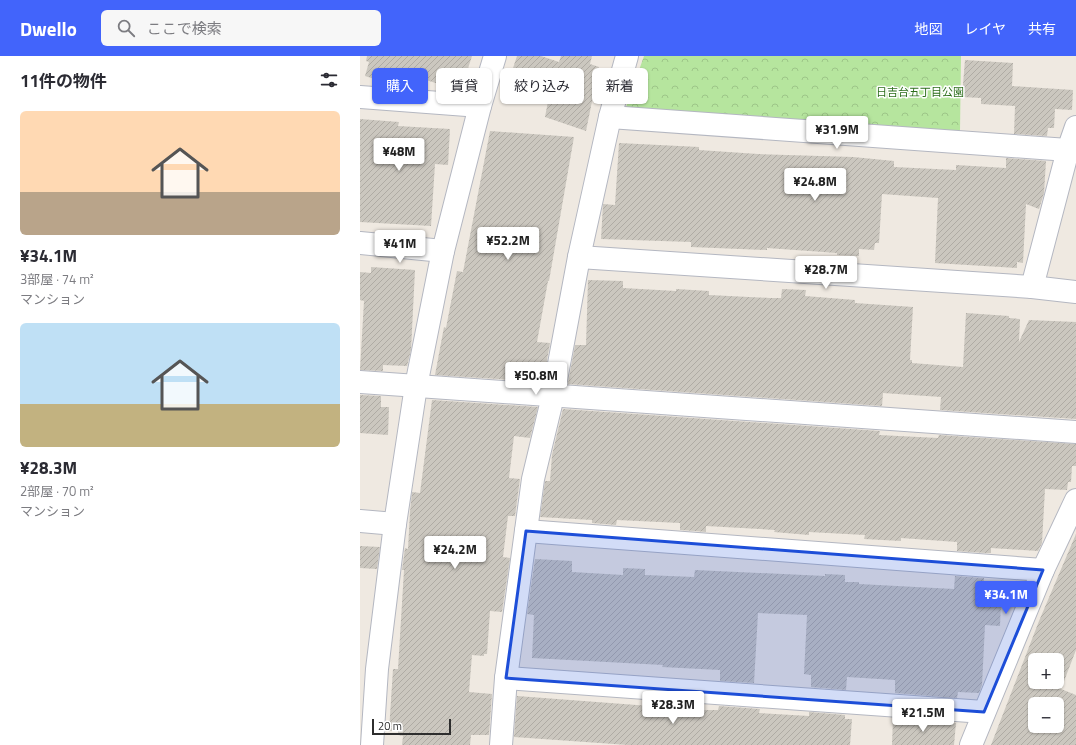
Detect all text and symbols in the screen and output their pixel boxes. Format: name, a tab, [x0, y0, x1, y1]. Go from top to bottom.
search box	[101, 10, 381, 46]
text: Dwello	[20, 14, 77, 43]
icon: search	[115, 17, 137, 39]
text: ここで検索	[147, 17, 222, 40]
text: 地図	[914, 18, 942, 39]
text: レイヤ	[964, 18, 1006, 39]
text: 共有	[1028, 18, 1056, 39]
text: 11件の物件	[20, 68, 107, 94]
chip: 購入	[372, 68, 428, 104]
chip: 賃貸	[436, 68, 492, 104]
chip: 絞り込み	[500, 68, 584, 104]
chip: 新着	[592, 68, 648, 104]
icon: filters	[318, 69, 340, 91]
park label: 日吉台五丁目公園	[876, 84, 964, 100]
pin: ¥31.9M	[804, 116, 870, 150]
text: ¥31.9M	[815, 119, 859, 139]
icon: home	[144, 137, 216, 209]
pin: ¥48M	[375, 138, 423, 172]
text: ¥48M	[383, 141, 416, 161]
pin: ¥24.8M	[782, 168, 848, 202]
text: ¥24.8M	[793, 171, 837, 191]
pin: ¥52.2M	[475, 227, 541, 261]
pin: ¥41M	[376, 230, 424, 264]
text: ¥52.2M	[486, 230, 530, 250]
text: ¥41M	[384, 233, 417, 253]
text: ¥34.1M	[20, 243, 77, 269]
pin: ¥28.7M	[793, 256, 859, 290]
text: ¥28.7M	[804, 259, 848, 279]
text: 3部屋 · 74 m²	[20, 269, 94, 289]
text: マンション	[20, 289, 85, 309]
icon: home	[144, 349, 216, 421]
pin: ¥50.8M	[503, 362, 569, 396]
text: ¥50.8M	[514, 365, 558, 385]
text: ¥28.3M	[20, 455, 77, 481]
text: 2部屋 · 70 m²	[20, 481, 94, 501]
text: マンション	[20, 501, 85, 521]
pin: ¥24.2M	[422, 536, 488, 570]
text: ¥24.2M	[433, 539, 477, 559]
pin: ¥34.1M	[973, 581, 1039, 615]
text: ¥34.1M	[984, 584, 1028, 604]
map controls	[1028, 653, 1064, 733]
button: +	[1028, 653, 1064, 689]
pin: ¥28.3M	[640, 691, 706, 725]
text: ¥28.3M	[651, 694, 695, 714]
button: −	[1028, 697, 1064, 733]
pin: ¥21.5M	[890, 699, 956, 733]
text: ¥21.5M	[901, 702, 945, 722]
scale bar	[372, 717, 451, 736]
text: 20 m	[378, 718, 402, 734]

